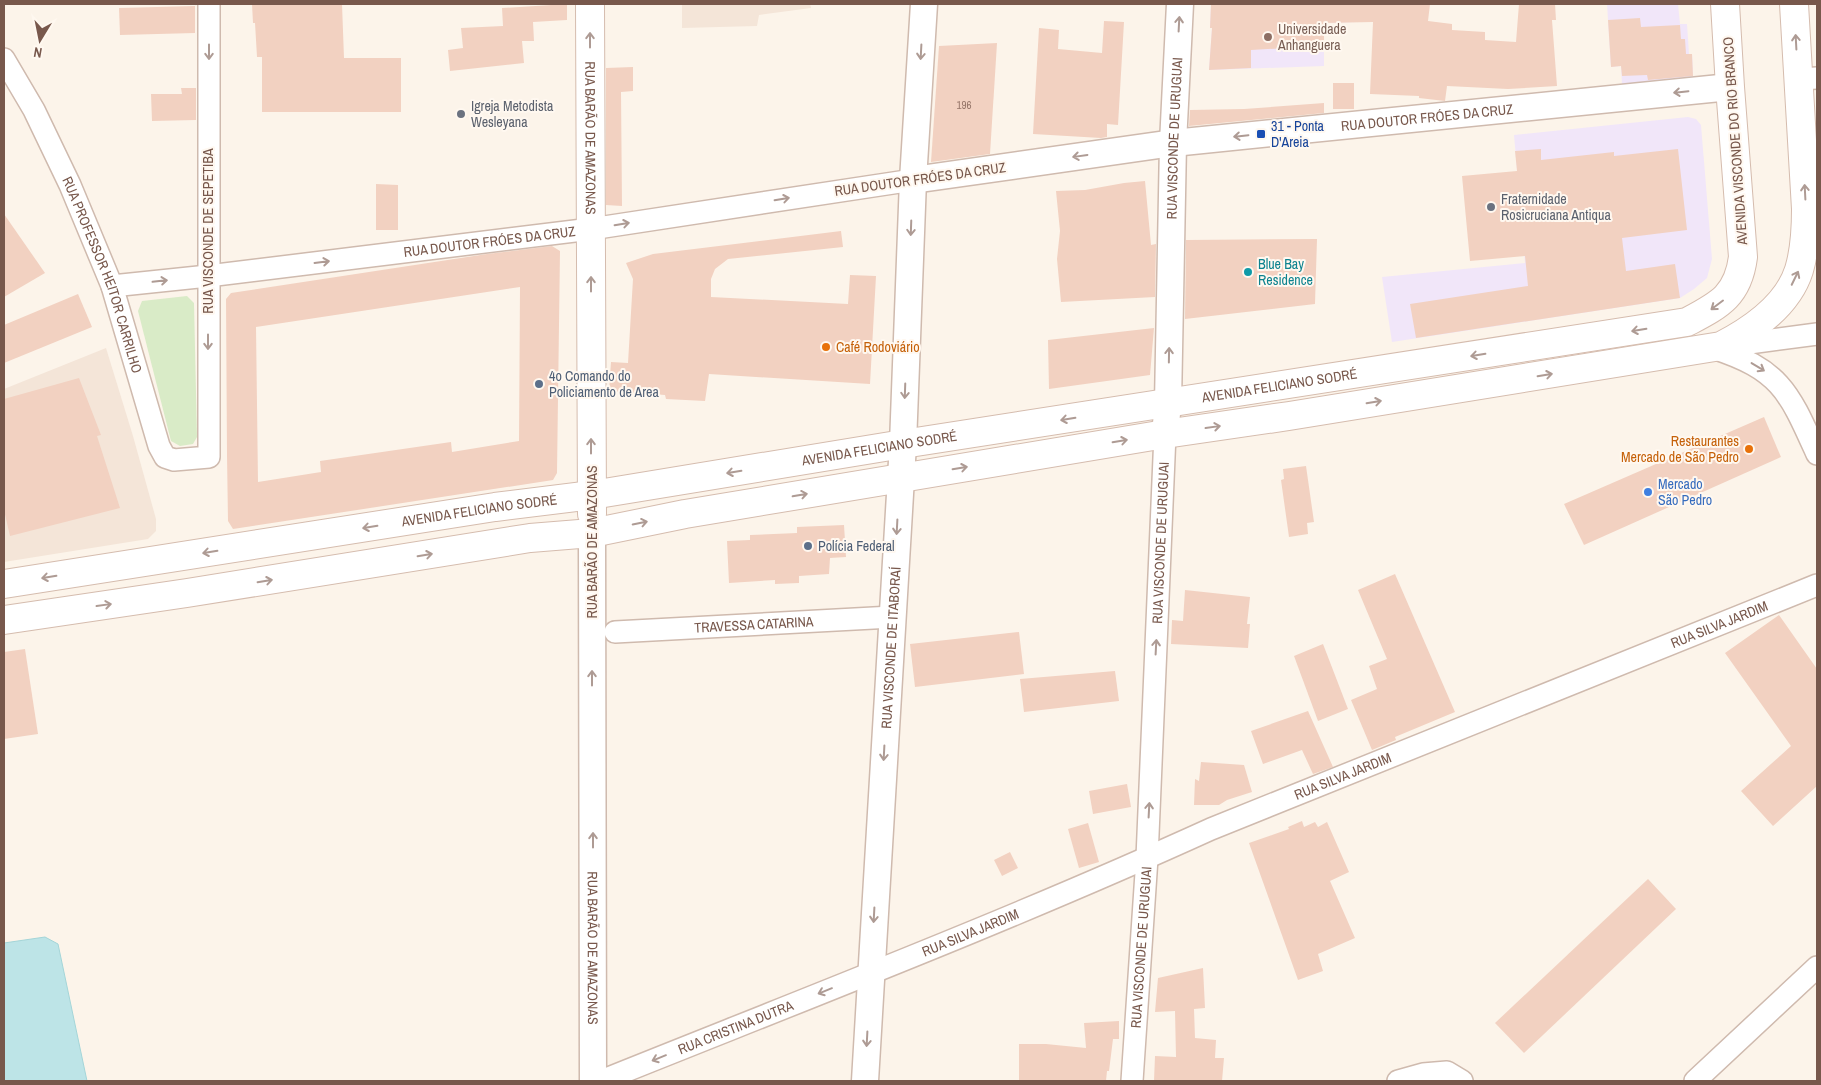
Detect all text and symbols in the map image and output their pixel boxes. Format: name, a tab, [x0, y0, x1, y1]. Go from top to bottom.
north arrow	[15, 15, 65, 65]
one-way arrow	[1174, 17, 1183, 33]
place label: Universidade Anhanguera	[1277, 20, 1346, 54]
marker: Universidade Anhanguera	[1262, 31, 1274, 43]
one-way arrow	[585, 32, 595, 48]
one-way arrow	[1791, 34, 1800, 50]
street label: AVENIDA VISCONDE DO RIO BRANCO	[1719, 36, 1751, 247]
text: N	[32, 43, 43, 62]
one-way arrow	[204, 44, 214, 60]
one-way arrow	[916, 44, 925, 60]
street label: RUA VISCONDE DE URUGUAI	[1163, 57, 1186, 219]
street label: RUA BARÃO DE AMAZONAS	[581, 61, 600, 215]
one-way arrow	[1673, 87, 1689, 96]
place label: Igreja Metodista Wesleyana	[471, 97, 554, 131]
house number: 196	[956, 98, 972, 112]
street label: RUA DOUTOR FRÓES DA CRUZ	[1340, 100, 1514, 135]
marker: Igreja Metodista Wesleyana	[455, 108, 467, 120]
place label: 31 - Ponta D'Areia	[1271, 117, 1325, 151]
marker: 31 - Ponta D'Areia	[1255, 128, 1267, 140]
one-way arrow	[1233, 131, 1249, 141]
street label: RUA VISCONDE DE SEPETIBA	[199, 148, 217, 314]
one-way arrow	[1072, 151, 1088, 161]
street label: RUA DOUTOR FRÓES DA CRUZ	[833, 158, 1007, 200]
street label: RUA PROFESSOR HEITOR CARRILHO	[58, 174, 146, 375]
one-way arrow	[1801, 184, 1810, 200]
place label: Fraternidade Rosicruciana Antiqua	[1501, 190, 1611, 224]
one-way arrow	[774, 194, 790, 204]
marker: Fraternidade Rosicruciana Antiqua	[1485, 201, 1497, 213]
one-way arrow	[613, 219, 629, 229]
one-way arrow	[907, 220, 916, 236]
street label: RUA DOUTOR FRÓES DA CRUZ	[402, 222, 576, 261]
place label: Blue Bay Residence	[1258, 255, 1313, 289]
one-way arrow	[313, 257, 329, 267]
marker: Blue Bay Residence	[1242, 266, 1254, 278]
one-way arrow	[1791, 271, 1800, 286]
one-way arrow	[152, 276, 168, 286]
one-way arrow	[586, 276, 596, 292]
one-way arrow	[1710, 300, 1724, 310]
one-way arrow	[1631, 325, 1647, 335]
one-way arrow	[203, 334, 213, 350]
place label: Café Rodoviário	[836, 338, 920, 356]
marker: Café Rodoviário	[820, 341, 832, 353]
one-way arrow	[1164, 347, 1174, 363]
one-way arrow	[1471, 350, 1487, 360]
one-way arrow	[1750, 363, 1764, 373]
street label: AVENIDA FELICIANO SODRÉ	[1200, 364, 1359, 407]
place label: 4o Comando do Policiamento de Area	[549, 367, 659, 401]
one-way arrow	[1537, 370, 1553, 380]
marker: 4o Comando do Policiamento de Area	[533, 378, 545, 390]
one-way arrow	[900, 382, 909, 398]
one-way arrow	[1366, 397, 1382, 407]
one-way arrow	[1060, 414, 1076, 424]
one-way arrow	[1205, 422, 1221, 432]
street label: AVENIDA FELICIANO SODRÉ	[800, 427, 958, 470]
place label: Restaurantes Mercado de São Pedro	[1621, 432, 1739, 466]
one-way arrow	[1112, 436, 1128, 446]
one-way arrow	[586, 439, 596, 455]
marker: Restaurantes Mercado de São Pedro	[1743, 443, 1755, 455]
street label: RUA VISCONDE DE URUGUAI	[1148, 461, 1173, 624]
one-way arrow	[951, 462, 967, 472]
street label: RUA BARÃO DE AMAZONAS	[583, 465, 601, 619]
one-way arrow	[726, 467, 742, 477]
place label: Mercado São Pedro	[1658, 475, 1712, 509]
marker: Mercado São Pedro	[1642, 486, 1654, 498]
one-way arrow	[791, 489, 807, 499]
street label: AVENIDA FELICIANO SODRÉ	[399, 490, 558, 531]
one-way arrow	[631, 518, 647, 528]
one-way arrow	[892, 518, 902, 534]
one-way arrow	[363, 522, 379, 532]
place label: Polícia Federal	[818, 537, 895, 555]
marker: Polícia Federal	[802, 540, 814, 552]
one-way arrow	[202, 547, 218, 557]
one-way arrow	[417, 549, 433, 559]
street label: RUA VISCONDE DE ITABORAÍ	[877, 566, 905, 729]
one-way arrow	[41, 572, 57, 582]
one-way arrow	[256, 575, 272, 585]
street label: RUA SILVA JARDIM	[1668, 597, 1770, 652]
one-way arrow	[96, 600, 112, 610]
street label: TRAVESSA CATARINA	[694, 612, 814, 637]
one-way arrow	[1152, 640, 1161, 656]
one-way arrow	[587, 670, 597, 686]
one-way arrow	[880, 745, 889, 761]
street label: RUA SILVA JARDIM	[1291, 748, 1394, 804]
one-way arrow	[1144, 802, 1153, 818]
one-way arrow	[588, 832, 598, 848]
street label: RUA VISCONDE DE URUGUAI	[1127, 866, 1155, 1029]
street label: RUA BARÃO DE AMAZONAS	[584, 871, 602, 1025]
street label: RUA SILVA JARDIM	[919, 905, 1021, 961]
one-way arrow	[870, 907, 879, 923]
one-way arrow	[818, 987, 834, 996]
street label: RUA CRISTINA DUTRA	[675, 996, 796, 1058]
one-way arrow	[863, 1031, 872, 1047]
one-way arrow	[651, 1055, 666, 1064]

